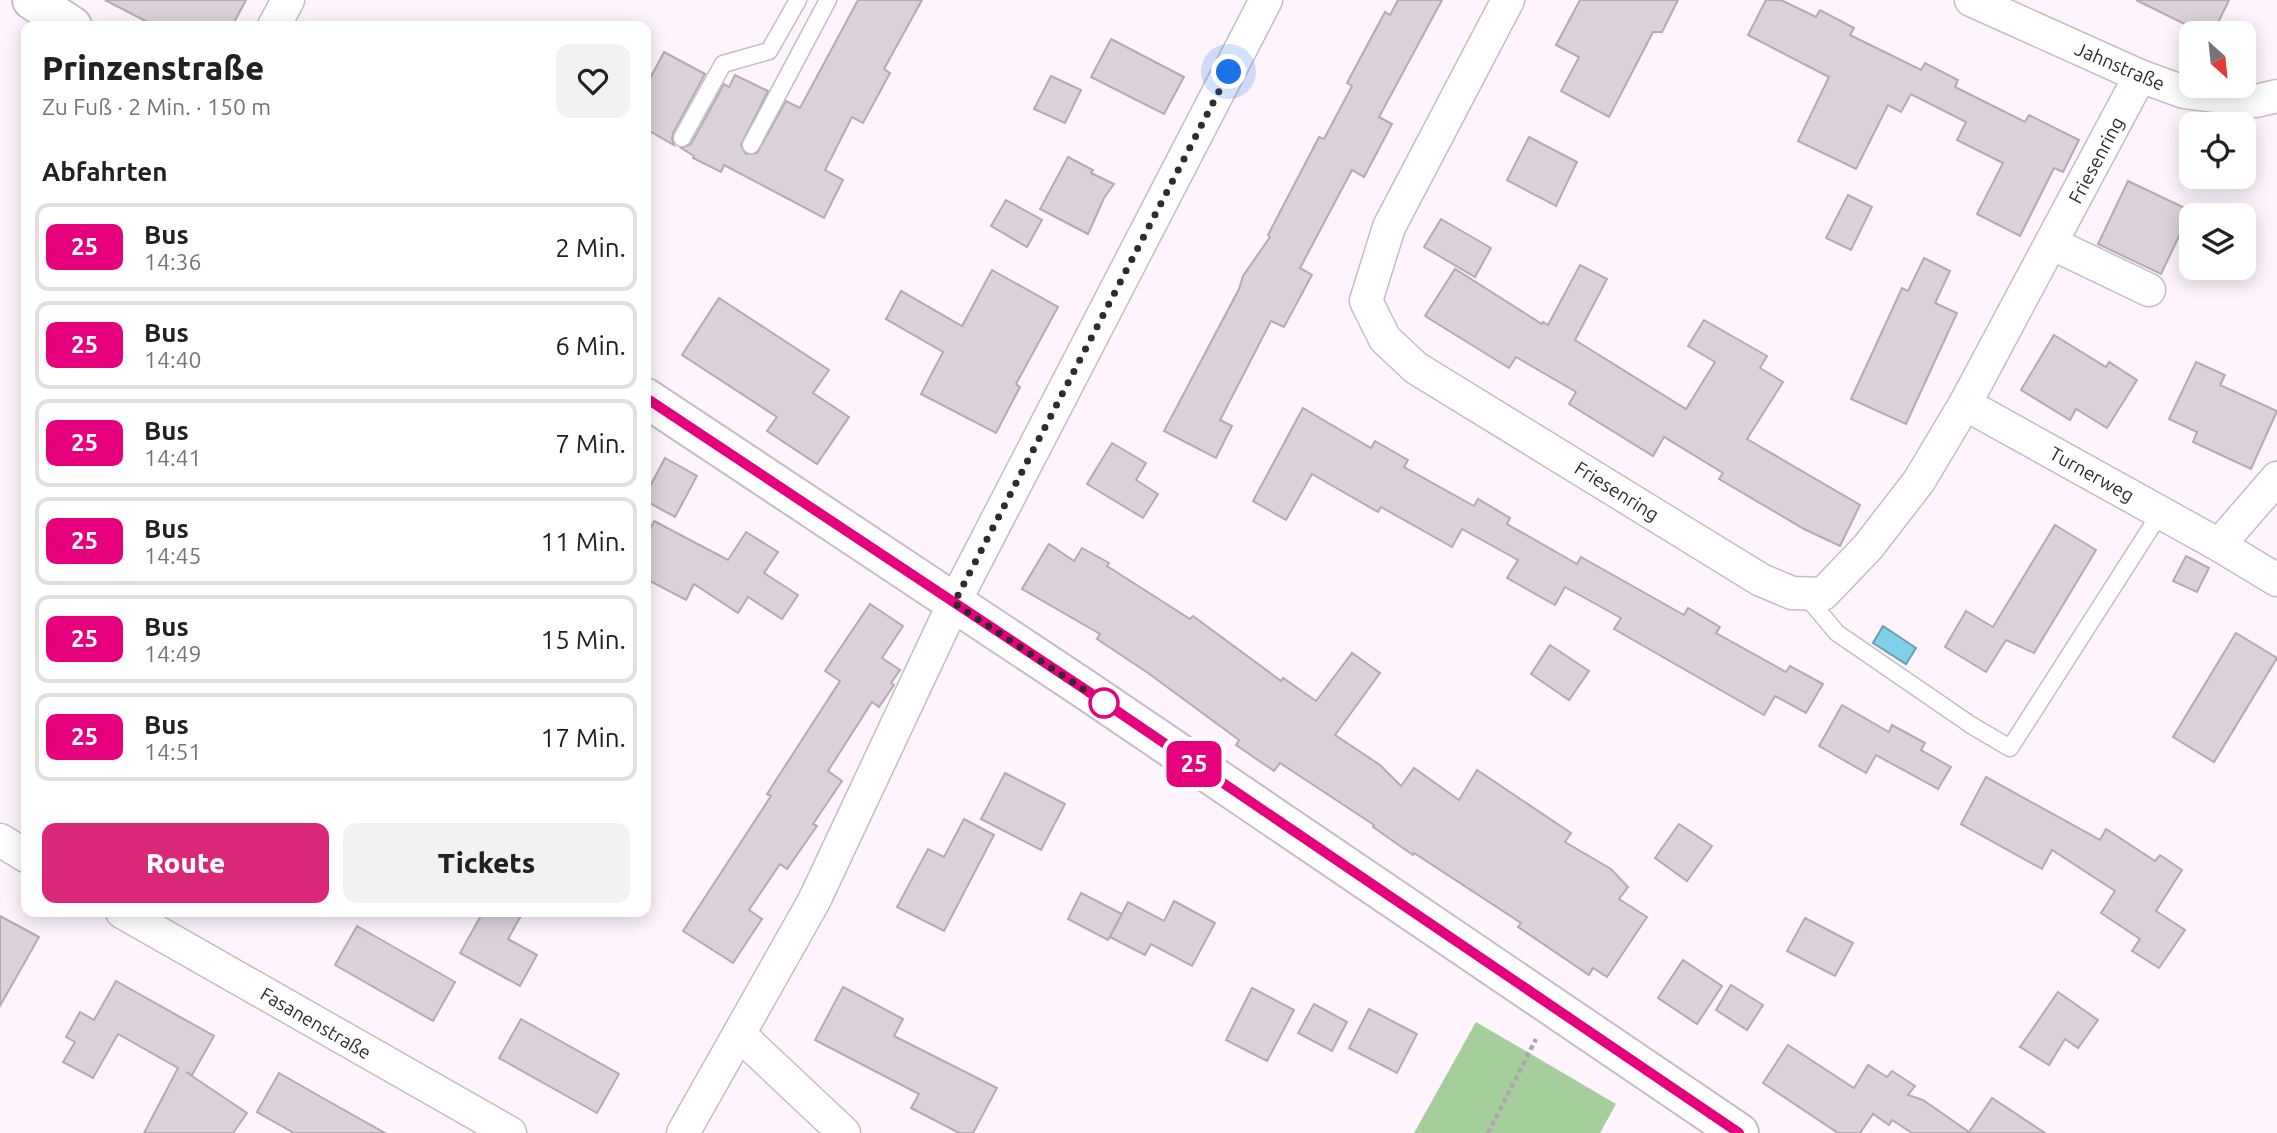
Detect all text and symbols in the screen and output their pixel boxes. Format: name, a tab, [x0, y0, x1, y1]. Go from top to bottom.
north arrow	[2179, 21, 2256, 98]
map controls	[2179, 21, 2256, 280]
street label: Jahnstraße	[2072, 37, 2168, 95]
button: heart	[556, 44, 630, 118]
text: Prinzenstraße	[42, 49, 264, 86]
your location	[1211, 54, 1246, 89]
text: Zu Fuß · 2 Min. · 150 m	[42, 94, 271, 119]
button: locate	[2179, 112, 2256, 189]
street label: Friesenring	[2064, 113, 2128, 207]
text: Abfahrten	[42, 157, 167, 186]
button: layers	[2179, 203, 2256, 280]
text: Bus	[144, 220, 189, 249]
text: 25	[71, 233, 98, 260]
text: 2 Min.	[555, 233, 626, 262]
text: 14:36	[144, 249, 202, 274]
text: Bus	[144, 318, 189, 347]
text: 25	[71, 331, 98, 358]
text: 6 Min.	[555, 331, 626, 360]
text: 14:40	[144, 347, 202, 372]
text: Bus	[144, 416, 189, 445]
text: 25	[71, 429, 98, 456]
text: 7 Min.	[555, 429, 626, 458]
street label: Turnerweg	[2046, 442, 2138, 506]
text: 14:41	[144, 445, 202, 470]
street label: Friesenring	[1571, 456, 1663, 526]
text: Bus	[144, 514, 189, 543]
text: 25	[71, 527, 98, 554]
text: 11 Min.	[541, 527, 626, 556]
text: 14:45	[144, 543, 202, 568]
text: Bus	[144, 612, 189, 641]
text: 25	[71, 625, 98, 652]
text: 15 Min.	[541, 625, 626, 654]
text: 14:49	[144, 641, 202, 666]
unlabelled marker	[1089, 688, 1119, 718]
text: Bus	[144, 710, 189, 739]
text: 25	[71, 723, 98, 750]
text: 17 Min.	[541, 723, 626, 752]
text: 14:51	[144, 739, 202, 764]
line badge: 25	[1162, 741, 1226, 787]
text: 25	[1180, 750, 1208, 777]
button: Route	[42, 823, 329, 903]
button: Tickets	[343, 823, 630, 903]
street label: Fasanenstraße	[257, 983, 375, 1063]

